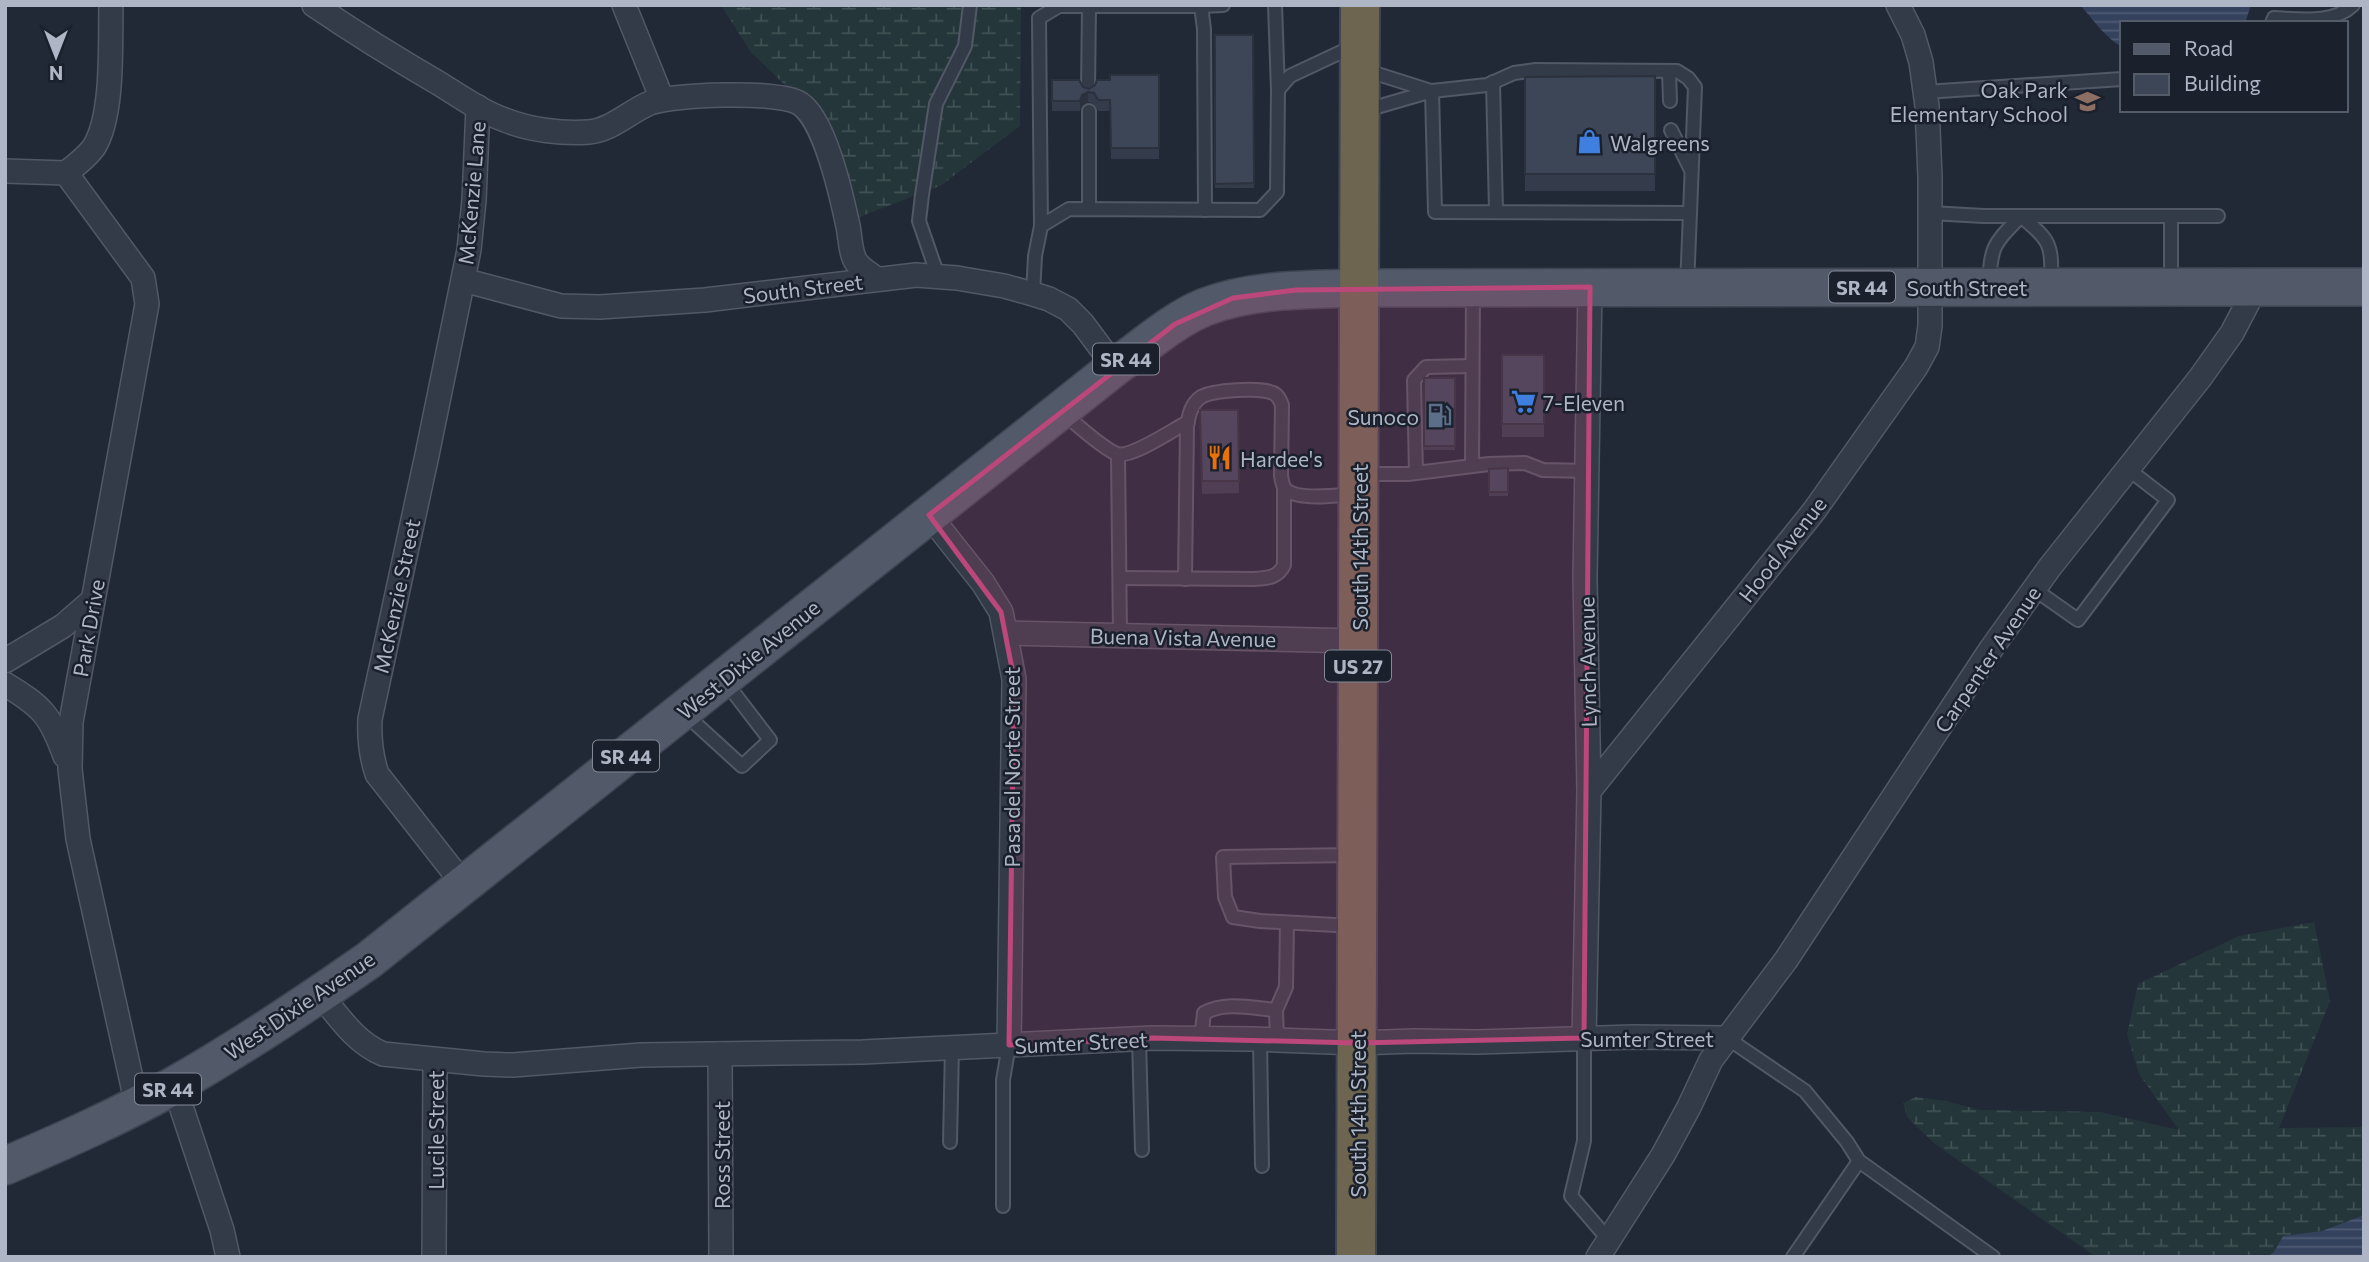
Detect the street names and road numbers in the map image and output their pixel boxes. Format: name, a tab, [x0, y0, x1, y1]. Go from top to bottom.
street label: McKenzie Lane	[452, 120, 490, 266]
street label: South Street	[742, 268, 864, 308]
road number: SR 44	[1829, 272, 1895, 302]
street label: South Street	[1907, 275, 2027, 300]
road number: SR 44	[1093, 344, 1159, 374]
street label: South 14th Street	[1347, 464, 1372, 630]
street label: Hood Avenue	[1733, 491, 1831, 607]
street label: McKenzie Street	[367, 517, 425, 675]
street label: Park Drive	[67, 577, 109, 679]
street label: Carpenter Avenue	[1929, 581, 2045, 737]
street label: West Dixie Avenue	[672, 594, 824, 724]
street label: Lynch Avenue	[1573, 596, 1601, 728]
street label: Buena Vista Avenue	[1090, 623, 1276, 651]
road number: US 27	[1325, 650, 1391, 681]
street label: Pasa del Norte Street	[999, 667, 1024, 867]
road number: SR 44	[593, 740, 659, 772]
street label: West Dixie Avenue	[219, 946, 379, 1064]
street label: Sumter Street	[1014, 1026, 1148, 1058]
street label: Sumter Street	[1580, 1026, 1714, 1051]
street label: South 14th Street	[1345, 1031, 1370, 1197]
street label: Lucile Street	[423, 1070, 448, 1190]
road number: SR 44	[135, 1074, 201, 1105]
street label: Ross Street	[709, 1101, 734, 1209]

